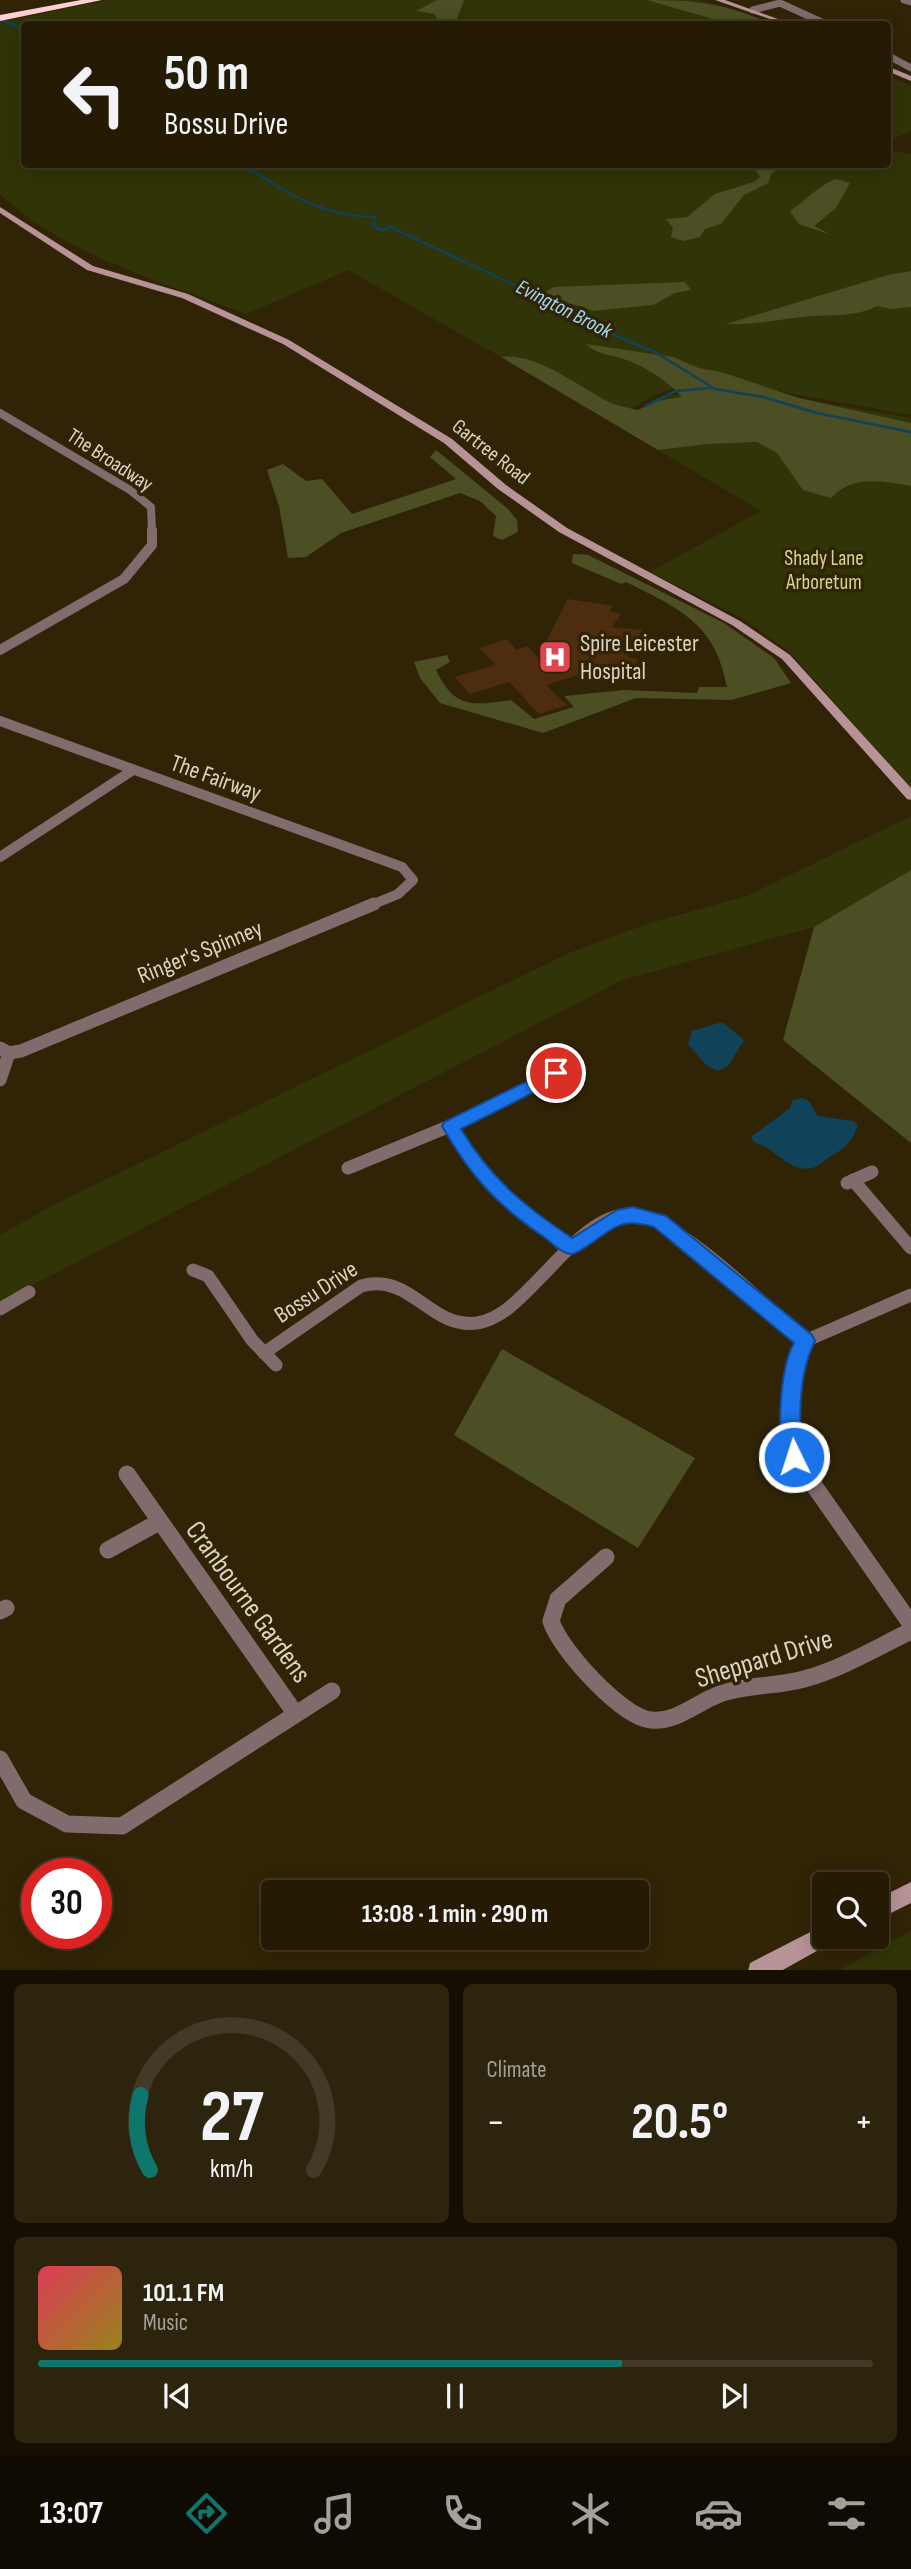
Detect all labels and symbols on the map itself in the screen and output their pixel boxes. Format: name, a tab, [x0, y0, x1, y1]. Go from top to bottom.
water label: Evington Brook	[512, 274, 617, 344]
street label: Gartree Road	[447, 414, 535, 490]
street label: The Broadway	[62, 423, 158, 497]
park label: Shady Lane Arboretum	[784, 546, 864, 595]
place label: Spire Leicester Hospital	[580, 629, 699, 686]
hospital icon: Spire Leicester Hospital	[536, 638, 574, 676]
street label: The Fairway	[167, 748, 265, 808]
street label: Ringer's Spinney	[133, 914, 267, 990]
pin	[526, 1043, 586, 1103]
street label: Bossu Drive	[269, 1254, 363, 1330]
position arrow	[757, 1420, 831, 1494]
street label: Cranbourne Gardens	[178, 1515, 318, 1689]
street label: Sheppard Drive	[691, 1622, 837, 1696]
speed limit sign: 30	[21, 1858, 112, 1949]

